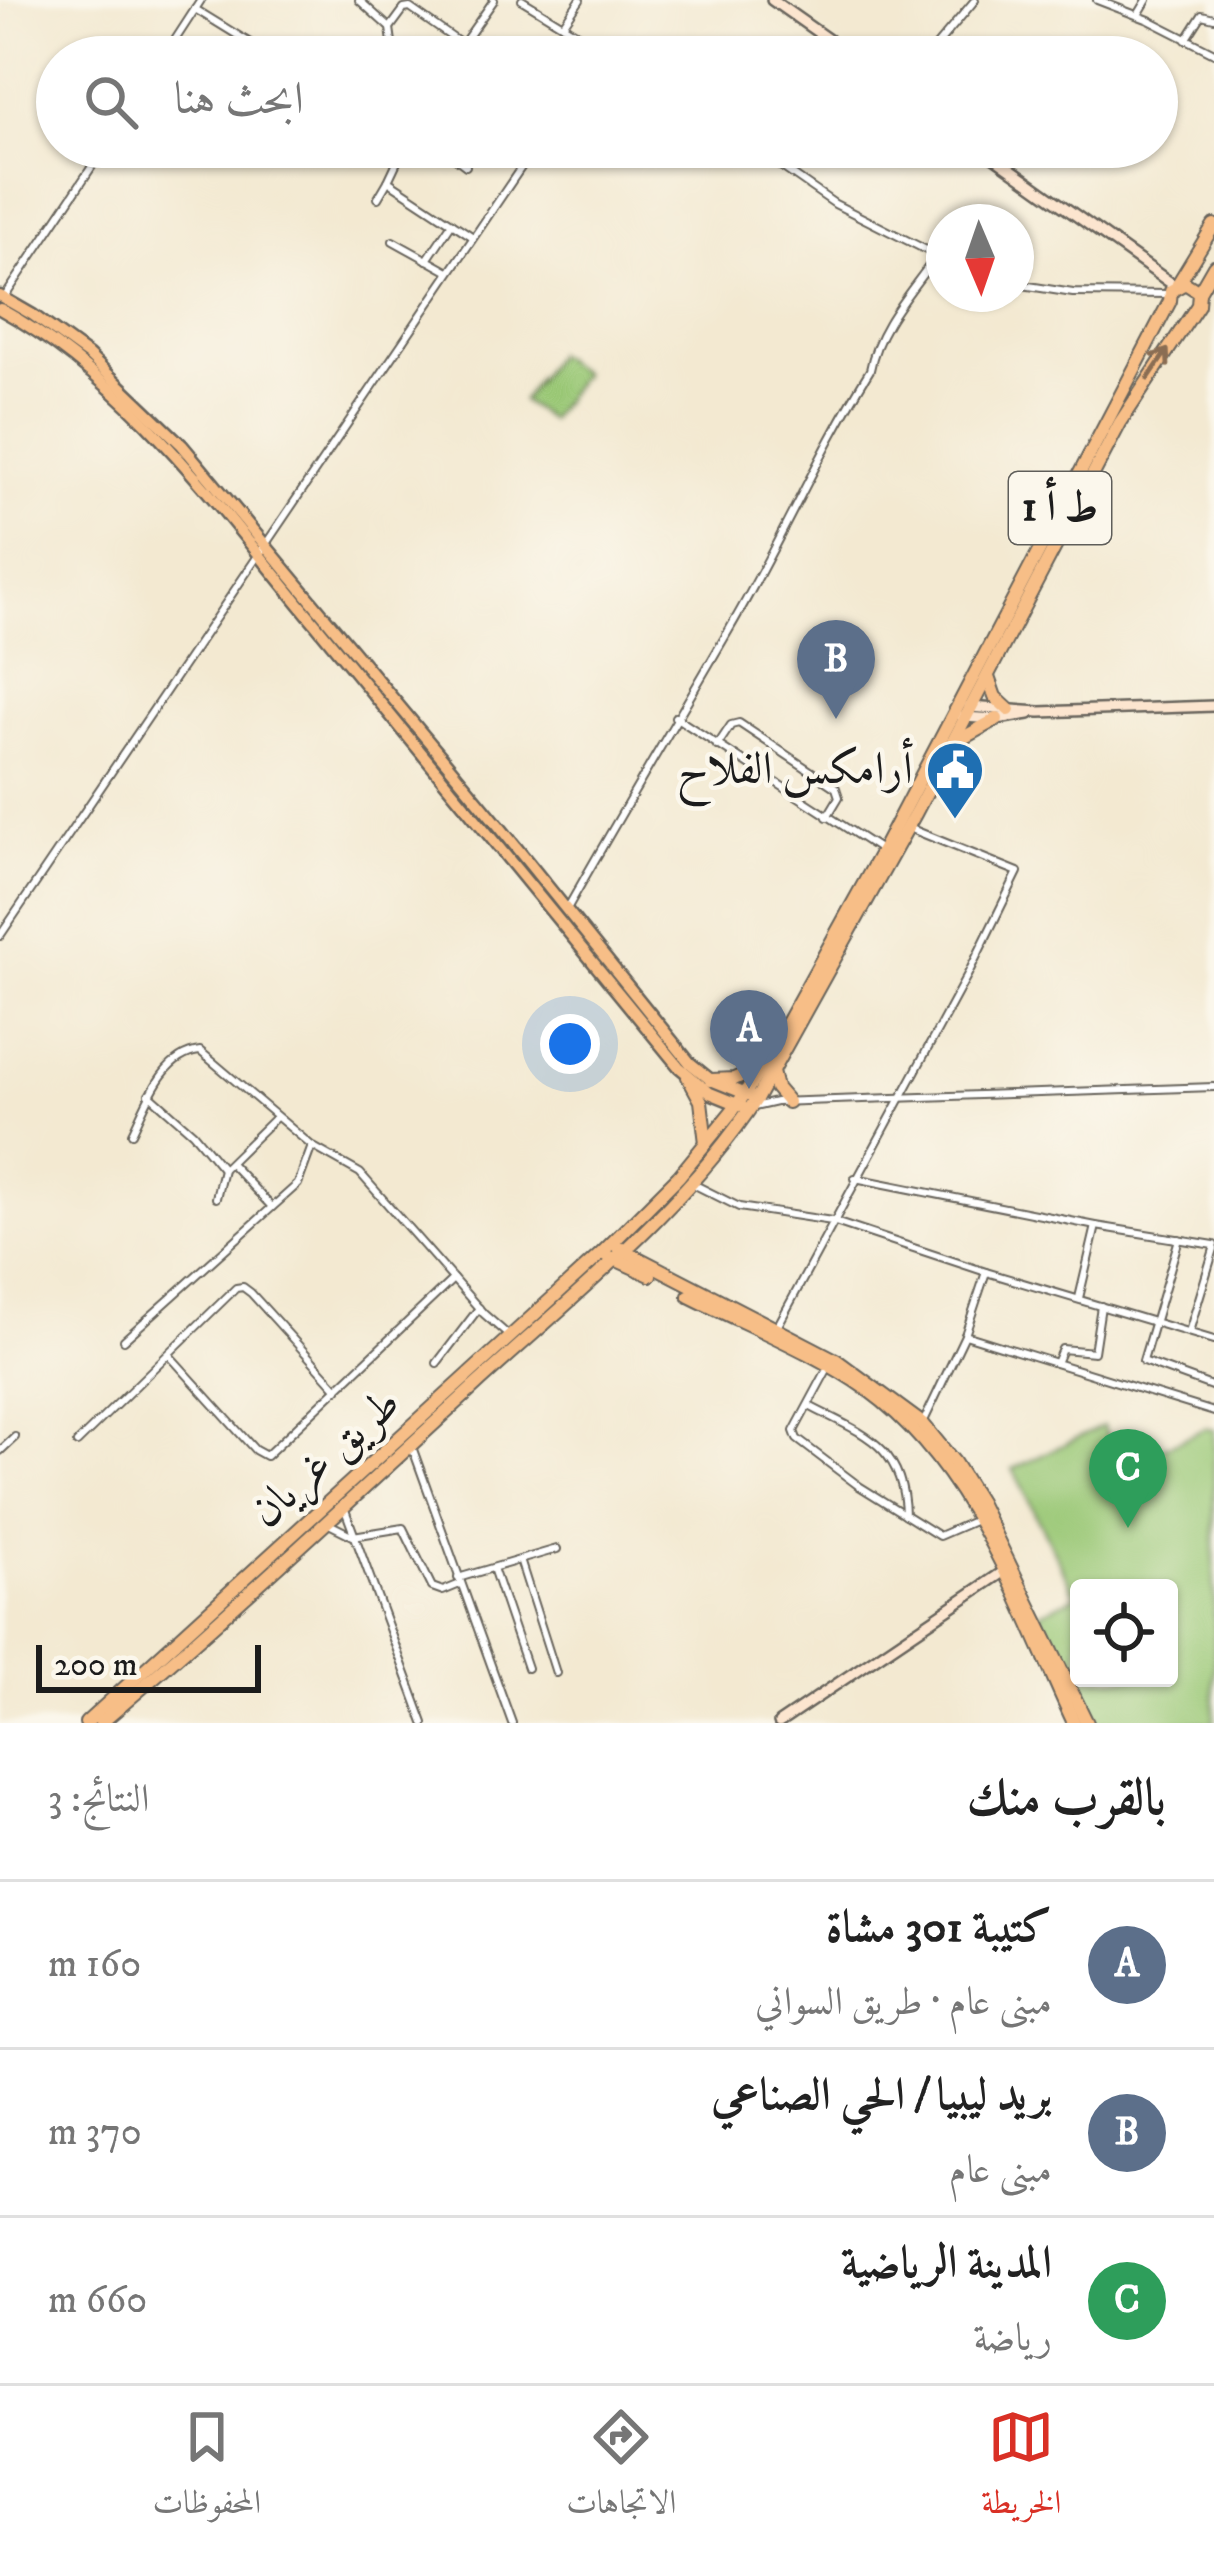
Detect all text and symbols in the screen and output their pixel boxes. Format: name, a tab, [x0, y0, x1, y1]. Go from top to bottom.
search box	[36, 36, 1178, 168]
icon: search	[78, 69, 144, 135]
text: ابحث هنا	[174, 72, 304, 128]
north arrow	[926, 204, 1034, 312]
one-way arrow	[1145, 348, 1170, 382]
road number: ط أ 1	[1009, 472, 1111, 544]
pin: B	[797, 620, 875, 719]
place label: أرامكس الفلاح	[677, 737, 913, 808]
public building icon: أرامكس الفلاح	[924, 739, 986, 821]
pin: A	[710, 990, 788, 1089]
your location	[540, 1014, 600, 1074]
street label: طريق غريان	[239, 1376, 414, 1541]
pin: C	[1089, 1429, 1167, 1528]
map controls	[1070, 1579, 1178, 1687]
button: locate	[1070, 1579, 1178, 1687]
scale bar	[36, 1639, 261, 1692]
text: 200 m	[54, 1645, 138, 1686]
text: بالقرب منك	[967, 1767, 1166, 1831]
text: النتائج: 3	[48, 1775, 150, 1824]
text: كتيبة 301 مشاة	[826, 1900, 1052, 1956]
text: 160 m	[48, 1940, 141, 1989]
text: A	[1115, 1940, 1139, 1989]
text: مبنى عام · طريق السواني	[755, 1978, 1052, 2027]
text: بريد ليبيا / الحي الصناعي	[711, 2068, 1052, 2124]
text: 370 m	[48, 2108, 142, 2157]
text: B	[1115, 2108, 1139, 2157]
text: مبنى عام	[949, 2146, 1052, 2195]
text: المدينة الرياضية	[841, 2236, 1052, 2292]
text: 660 m	[48, 2276, 147, 2325]
text: C	[1114, 2276, 1140, 2325]
text: رياضة	[973, 2314, 1052, 2363]
tab: المحفوظات	[152, 2404, 261, 2534]
tab: الاتجاهات	[566, 2404, 676, 2534]
tab: الخريطة	[981, 2404, 1062, 2534]

